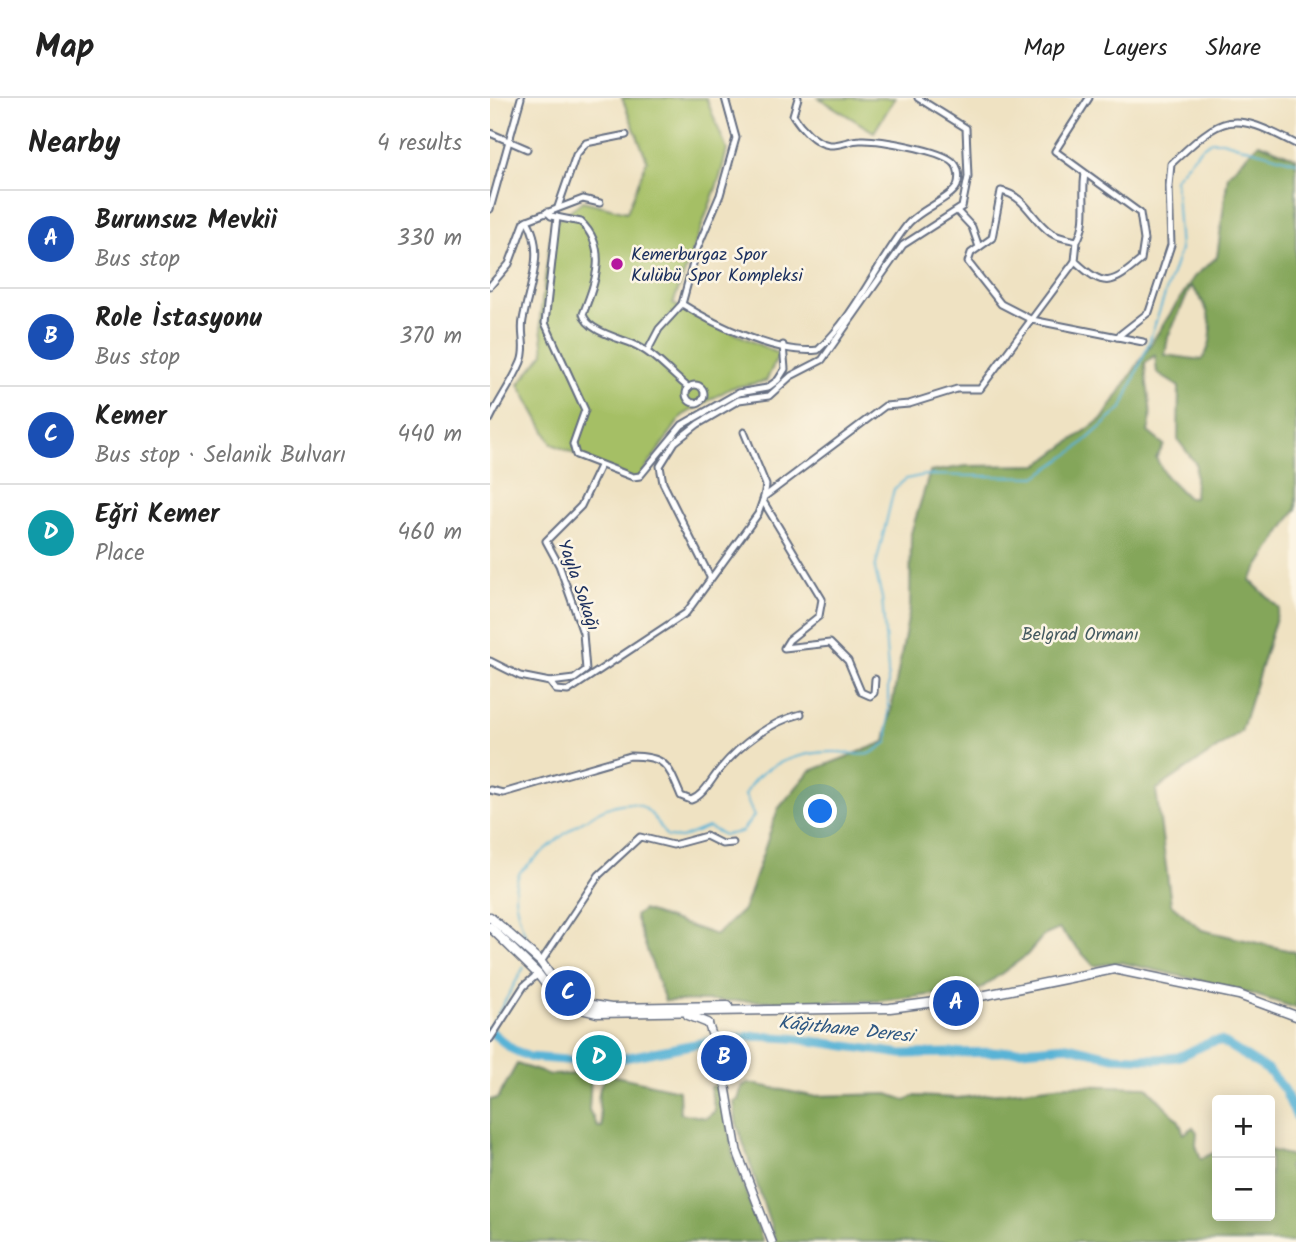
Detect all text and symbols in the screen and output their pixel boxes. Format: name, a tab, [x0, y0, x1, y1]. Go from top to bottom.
text: Map	[35, 22, 95, 75]
text: Map	[1023, 29, 1065, 68]
text: Layers	[1103, 29, 1167, 68]
text: Share	[1205, 29, 1261, 68]
text: Nearby	[28, 120, 120, 168]
text: 4 results	[377, 126, 462, 162]
text: Burunsuz Mevkii	[95, 200, 277, 242]
text: A	[44, 221, 58, 257]
text: 330 m	[397, 221, 462, 257]
place label: Kemerburgaz Spor Kulübü Spor Kompleksi	[631, 241, 803, 291]
text: Bus stop	[95, 242, 180, 278]
marker: Kemerburgaz Spor Kulübü Spor Kompleksi	[609, 256, 625, 272]
text: Role İstasyonu	[95, 298, 262, 340]
text: B	[44, 319, 58, 355]
text: 370 m	[399, 319, 462, 355]
text: Bus stop	[95, 340, 180, 376]
text: Kemer	[95, 396, 167, 438]
text: C	[44, 417, 58, 453]
text: 440 m	[398, 417, 462, 453]
text: Bus stop · Selanik Bulvarı	[95, 438, 346, 474]
text: Eğri Kemer	[95, 494, 220, 536]
text: D	[43, 515, 59, 551]
text: 460 m	[398, 515, 462, 551]
text: Place	[95, 536, 145, 572]
street label: Yayla Sokağı	[548, 536, 607, 635]
park label: Belgrad Ormanı	[1021, 621, 1139, 650]
your location	[803, 794, 837, 828]
pin: C	[545, 967, 591, 1019]
pin: A	[933, 977, 979, 1029]
water label: Kâğıthane Deresi	[777, 1008, 919, 1052]
pin: D	[576, 1032, 622, 1084]
pin: B	[701, 1032, 747, 1084]
map controls	[1212, 1095, 1275, 1221]
button: +	[1212, 1095, 1275, 1158]
button: −	[1212, 1158, 1275, 1221]

